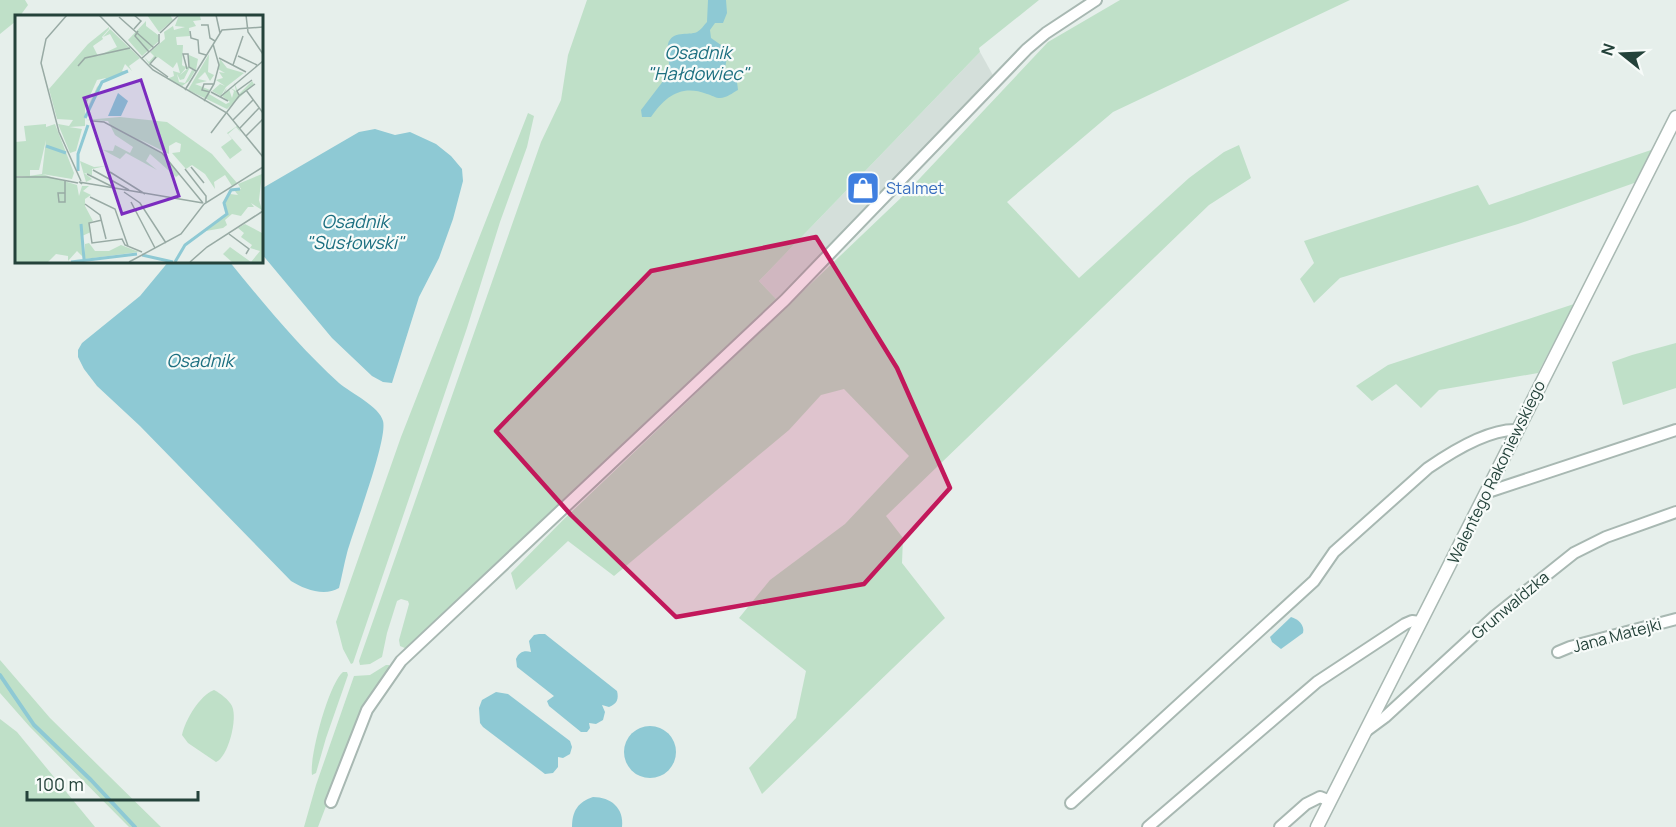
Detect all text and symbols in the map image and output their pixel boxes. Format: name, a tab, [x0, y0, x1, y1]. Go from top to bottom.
inset map	[15, 15, 262, 262]
north arrow	[1592, 24, 1652, 84]
water label: Osadnik "Hałdowiec"	[647, 40, 751, 85]
text: N	[1595, 40, 1620, 58]
shop icon: Stalmet	[845, 170, 881, 206]
place label: Stalmet	[886, 177, 944, 199]
water label: Osadnik "Susłowski"	[306, 209, 406, 254]
water label: Osadnik	[167, 348, 237, 372]
street label: Walentego Rakoniewskiego	[1442, 376, 1550, 568]
street label: Grunwaldzka	[1466, 566, 1554, 644]
street label: Jana Matejki	[1570, 613, 1664, 657]
scale bar	[27, 764, 198, 802]
text: 100 m	[36, 772, 84, 796]

